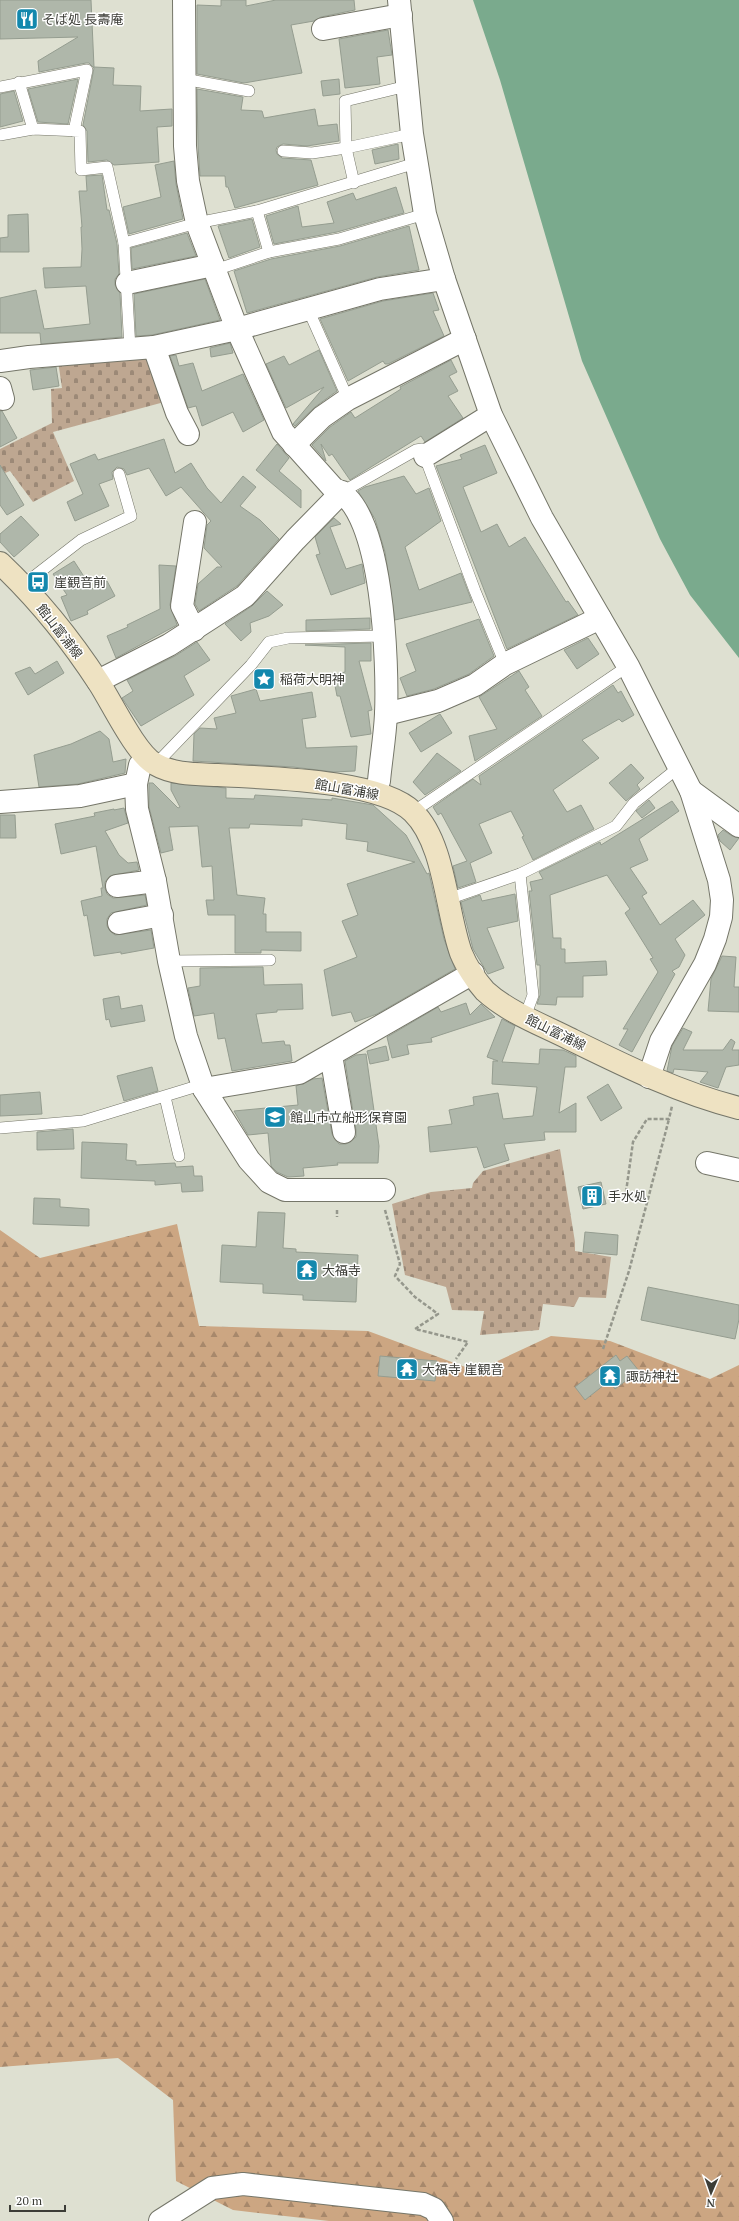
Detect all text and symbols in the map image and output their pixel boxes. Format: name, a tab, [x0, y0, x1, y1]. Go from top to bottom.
restaurant icon: そば処 長壽庵	[14, 6, 40, 32]
place label: そば処 長壽庵	[42, 10, 123, 28]
bus stop icon: 崖観音前	[25, 569, 51, 595]
place label: 崖観音前	[54, 573, 106, 591]
street label: 館山富浦線	[33, 600, 87, 662]
place icon: 稲荷大明神	[251, 666, 277, 692]
place label: 稲荷大明神	[280, 670, 345, 688]
street label: 館山富浦線	[313, 774, 381, 804]
street label: 館山富浦線	[523, 1010, 589, 1054]
school or university icon: 館山市立船形保育園	[262, 1104, 288, 1130]
place label: 館山市立船形保育園	[290, 1108, 407, 1126]
building icon: 手水処	[579, 1183, 605, 1209]
place label: 手水処	[608, 1187, 647, 1205]
temple icon: 大福寺	[294, 1257, 320, 1283]
place label: 大福寺	[322, 1261, 361, 1279]
temple icon: 大福寺 崖観音	[394, 1356, 420, 1382]
place label: 大福寺 崖観音	[422, 1360, 503, 1378]
temple icon: 諏訪神社	[597, 1363, 623, 1389]
place label: 諏訪神社	[626, 1367, 678, 1385]
north arrow	[691, 2173, 731, 2213]
scale bar	[10, 2187, 65, 2213]
text: 20 m	[16, 2193, 43, 2208]
text: N	[706, 2196, 715, 2210]

